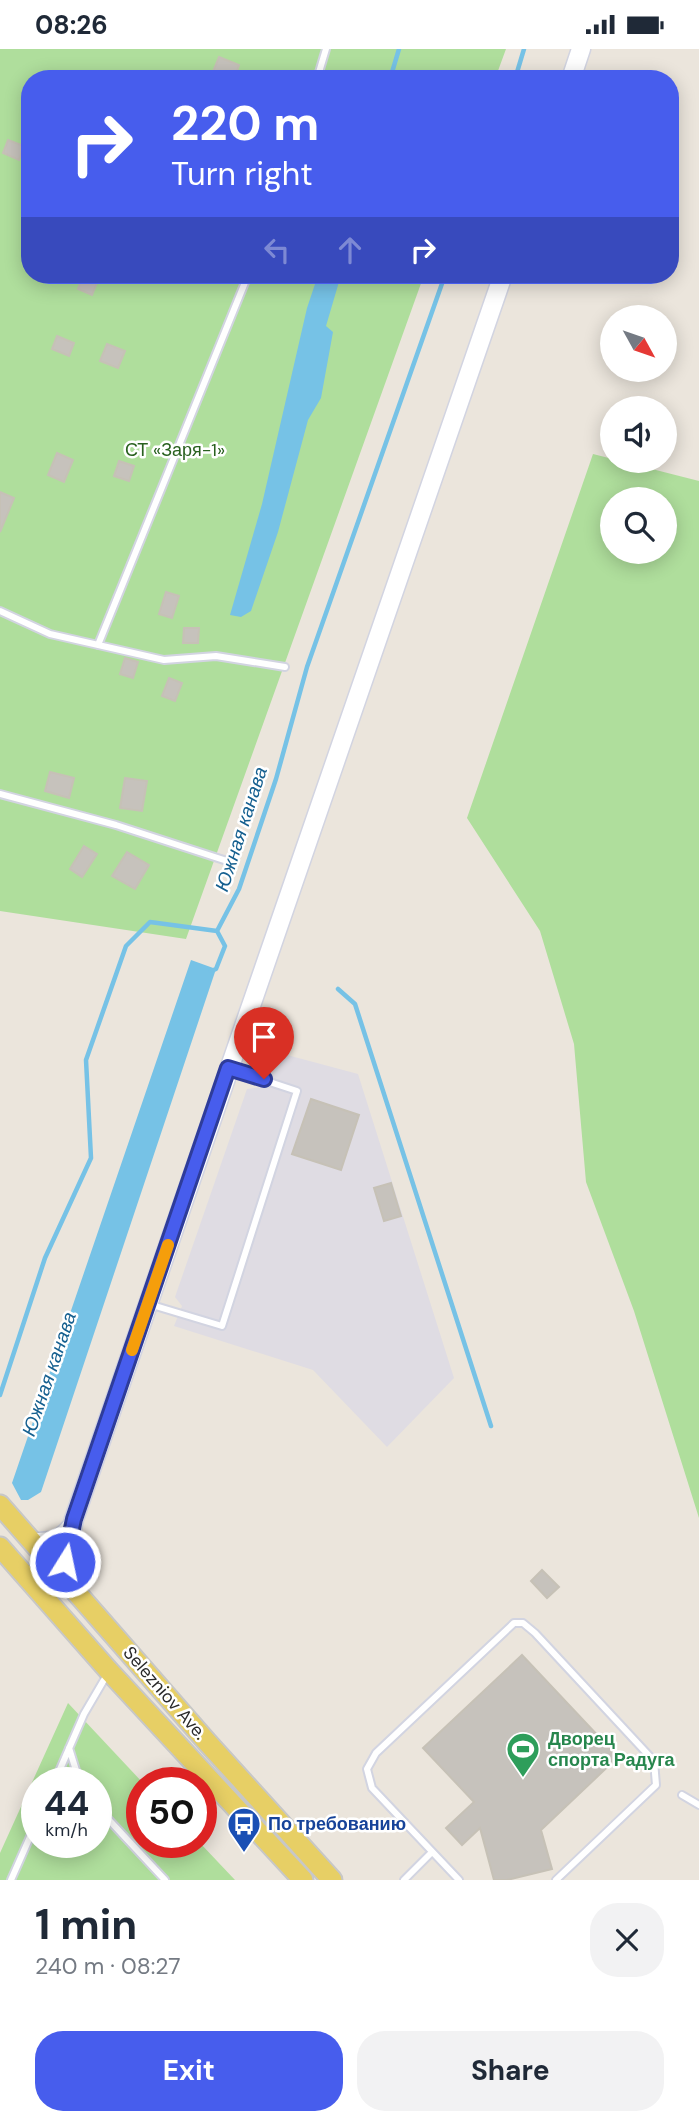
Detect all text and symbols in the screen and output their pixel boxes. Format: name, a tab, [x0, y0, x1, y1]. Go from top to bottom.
text: 08:26	[35, 8, 108, 42]
text: 220 m	[171, 91, 319, 155]
icon: right	[56, 98, 147, 189]
text: Turn right	[171, 153, 313, 195]
icon: left	[258, 231, 296, 269]
icon: ahead	[331, 231, 369, 269]
icon: right	[404, 231, 442, 269]
north arrow	[600, 305, 677, 381]
map controls	[600, 305, 677, 564]
button: sound	[600, 396, 677, 473]
park label: СТ «Заря-1»	[125, 438, 225, 462]
button: search	[600, 487, 677, 564]
water label: Южная канава	[209, 763, 273, 895]
pin	[234, 1007, 294, 1079]
icon: arrive	[245, 1018, 283, 1056]
water label: Южная канава	[16, 1309, 82, 1439]
position arrow	[28, 1525, 102, 1599]
street label: Selezniov Ave.	[118, 1641, 212, 1745]
place label: Дворец спорта Радуга	[548, 1727, 676, 1772]
sports icon: Дворец спорта Радуга	[504, 1730, 542, 1779]
speed limit sign: 50	[126, 1767, 217, 1858]
text: 44	[44, 1780, 89, 1826]
bus stop icon: По требованию	[225, 1805, 263, 1854]
place label: По требованию	[268, 1812, 406, 1836]
text: km/h	[45, 1818, 88, 1842]
text: 1 min	[35, 1897, 137, 1952]
button: close	[590, 1903, 664, 1977]
text: 240 m · 08:27	[35, 1951, 180, 1981]
button: Exit	[35, 2031, 343, 2111]
button: Share	[357, 2031, 664, 2111]

